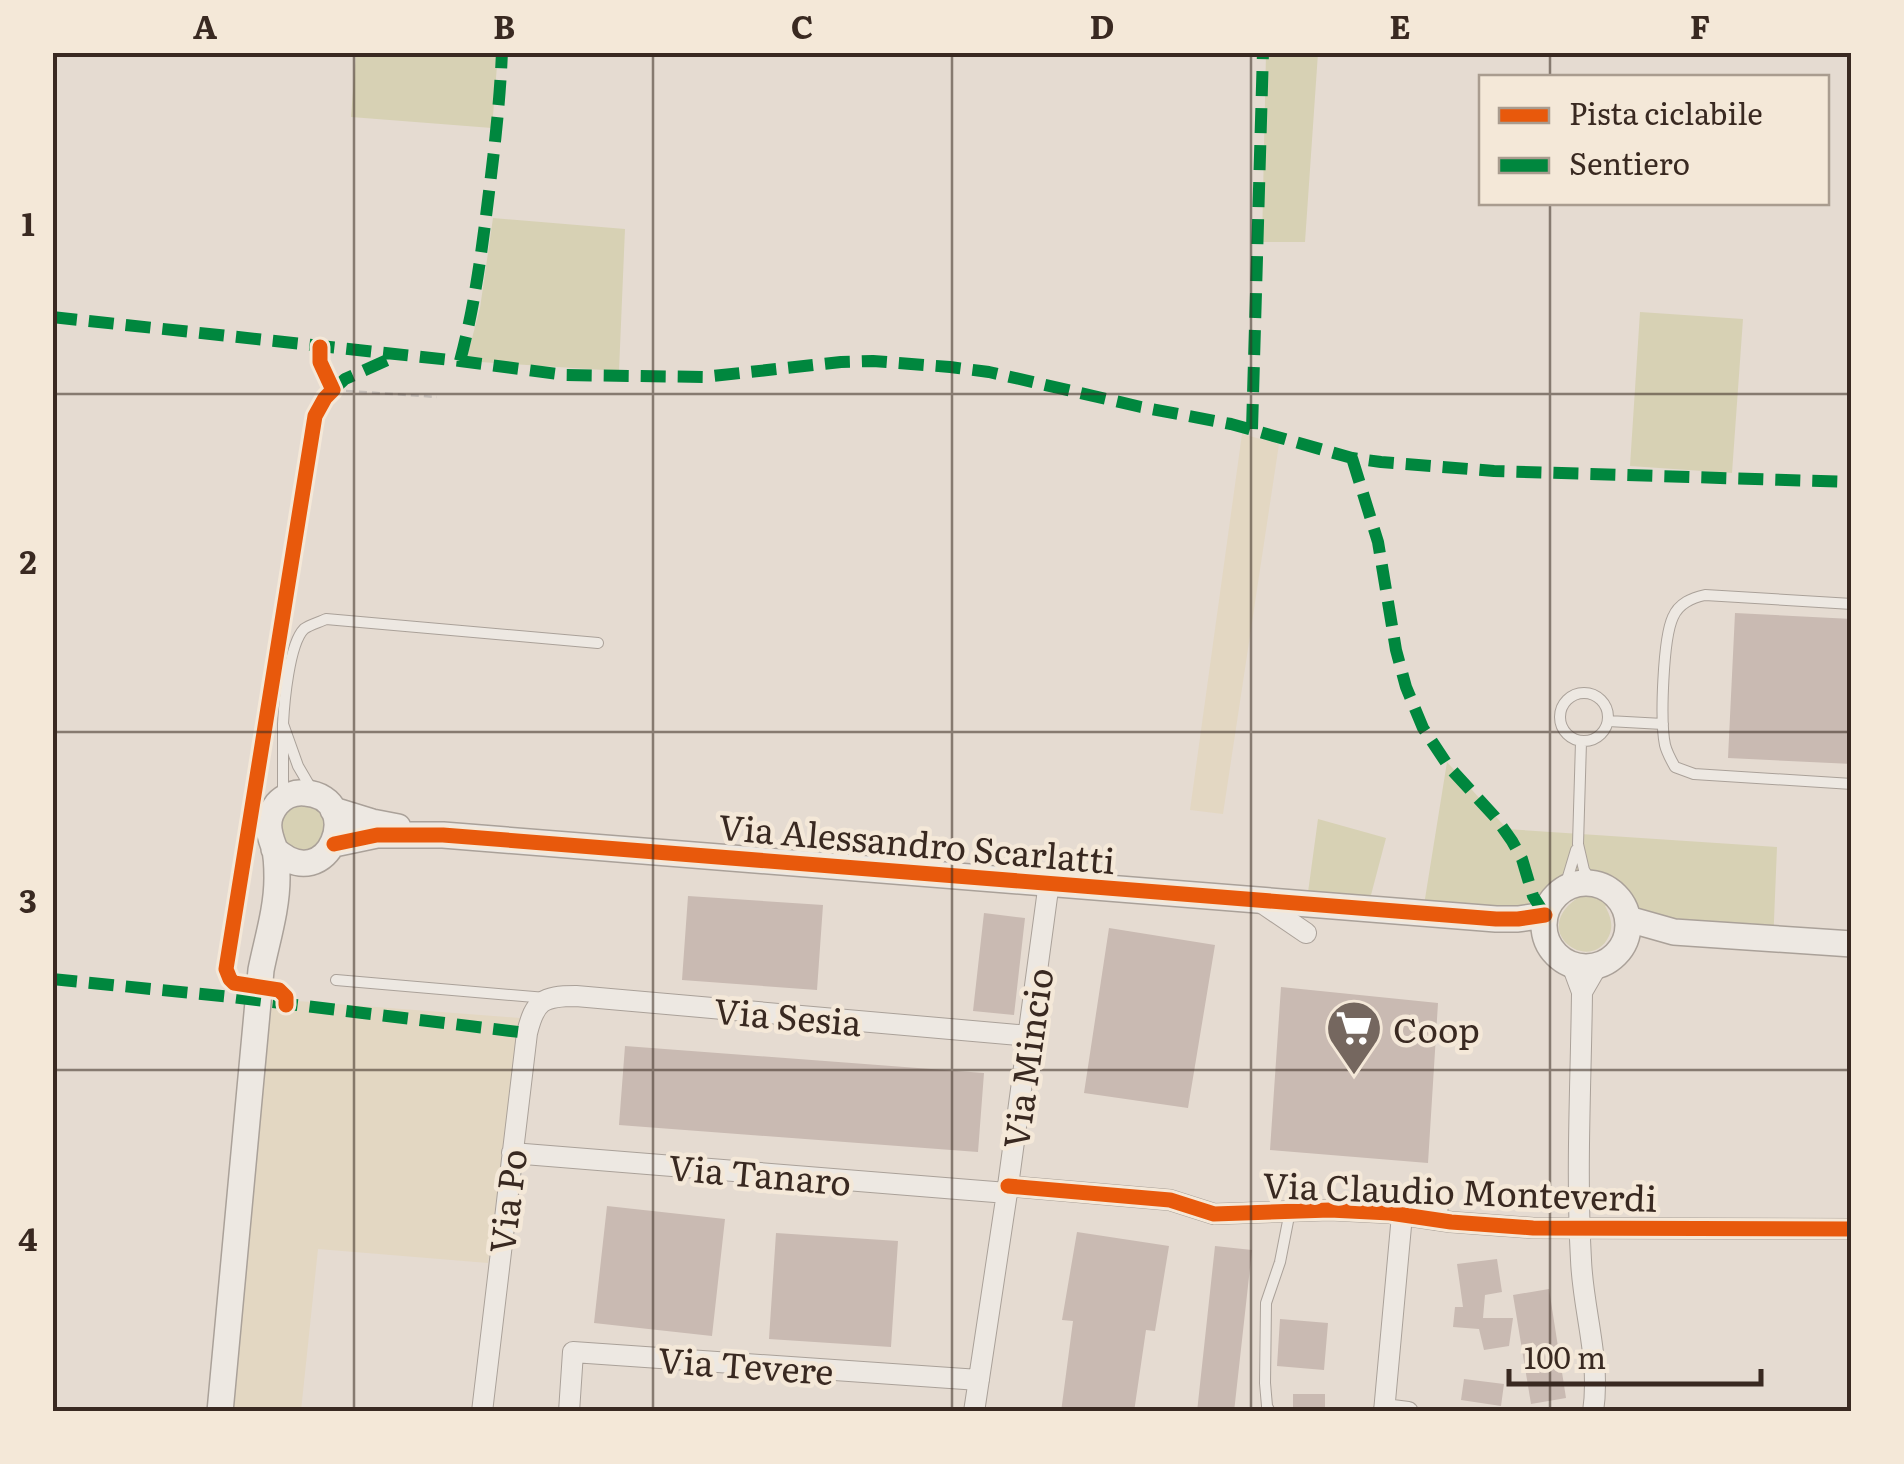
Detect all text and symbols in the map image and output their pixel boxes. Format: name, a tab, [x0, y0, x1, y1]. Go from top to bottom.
text: A	[193, 1, 217, 49]
text: B	[493, 1, 515, 49]
text: C	[791, 1, 813, 49]
text: D	[1090, 1, 1114, 49]
text: E	[1389, 1, 1411, 49]
text: F	[1690, 1, 1710, 49]
legend	[1479, 75, 1829, 205]
text: Pista ciclabile	[1569, 90, 1763, 134]
text: Sentiero	[1569, 140, 1690, 184]
text: 1	[21, 198, 35, 246]
text: 2	[19, 536, 37, 584]
street label: Via Alessandro Scarlatti	[717, 799, 1117, 885]
text: 3	[19, 875, 37, 923]
street label: Via Mincio	[988, 964, 1064, 1152]
street label: Via Sesia	[712, 983, 864, 1047]
supermarket icon: Coop	[1324, 998, 1384, 1077]
place label: Coop	[1393, 1002, 1480, 1054]
street label: Via Tanaro	[667, 1139, 853, 1207]
street label: Via Po	[474, 1146, 538, 1256]
street label: Via Claudio Monteverdi	[1262, 1157, 1658, 1223]
text: 4	[18, 1213, 38, 1261]
scale bar	[1509, 1324, 1762, 1386]
street label: Via Tevere	[656, 1332, 836, 1396]
text: 100 m	[1524, 1334, 1606, 1378]

